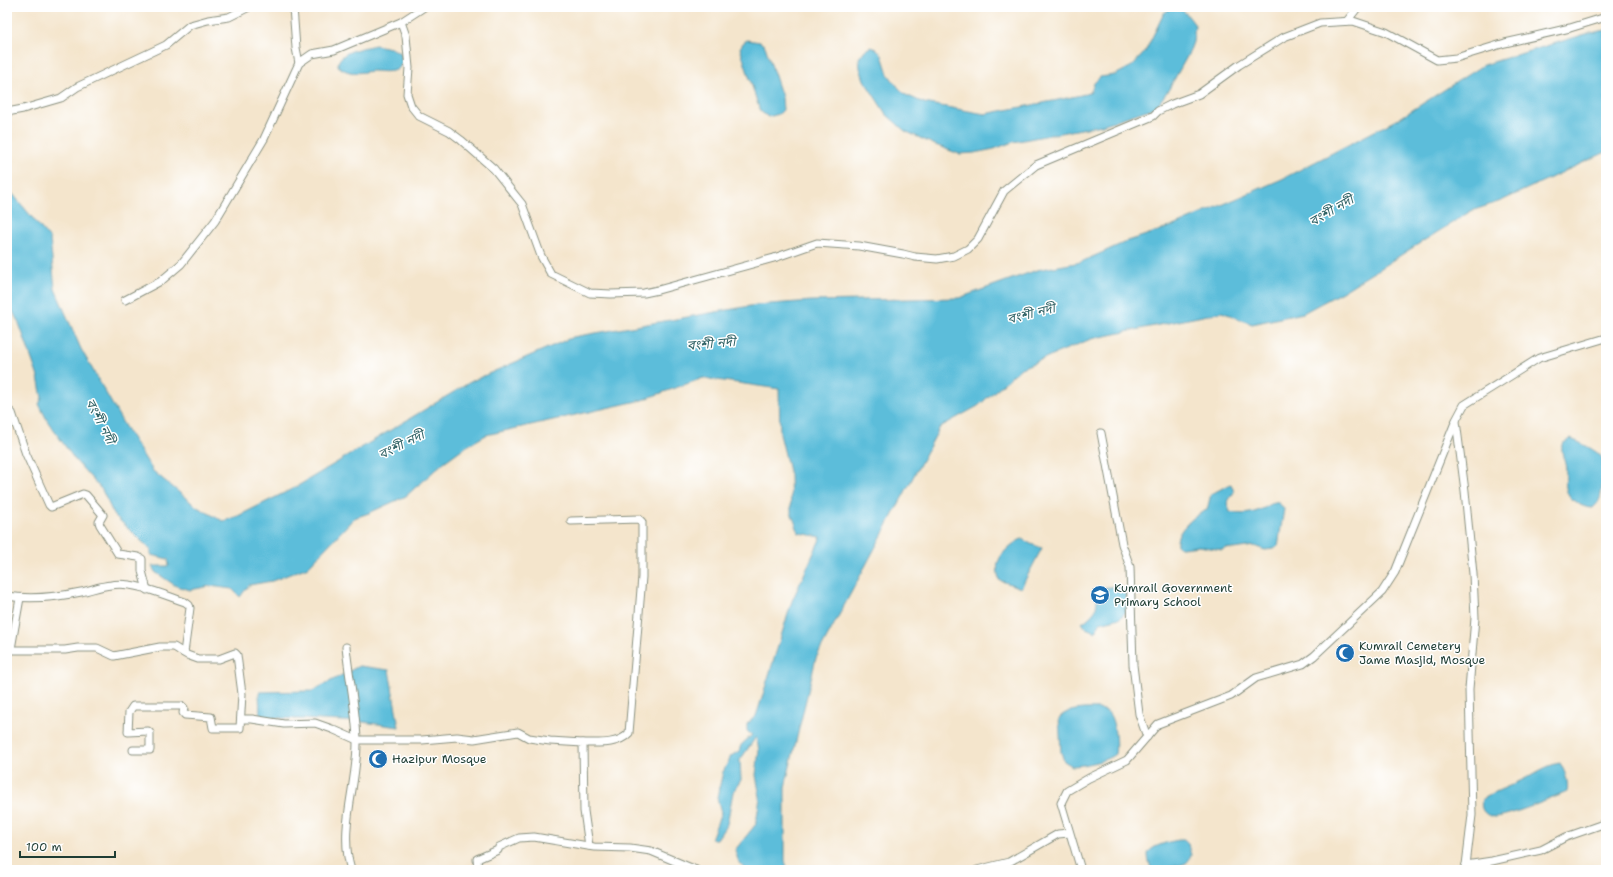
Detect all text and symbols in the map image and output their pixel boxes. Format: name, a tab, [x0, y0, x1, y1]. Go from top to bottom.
water label: বংশী নদী	[1306, 190, 1359, 230]
water label: বংশী নদী	[1005, 299, 1059, 328]
water label: বংশী নদী	[686, 333, 739, 354]
water label: বংশী নদী	[82, 396, 120, 449]
water label: বংশী নদী	[376, 425, 429, 463]
place label: Kumrail Government Primary School	[1114, 580, 1233, 610]
school or university icon: Kumrail Government Primary School	[1089, 584, 1111, 606]
place label: Kumrail Cemetery Jame Masjid, Mosque	[1359, 638, 1485, 668]
mosque icon: Kumrail Cemetery Jame Masjid, Mosque	[1334, 642, 1356, 664]
mosque icon: Hazipur Mosque	[367, 748, 389, 770]
place label: Hazipur Mosque	[392, 751, 487, 767]
scale bar	[20, 833, 115, 859]
text: 100 m	[26, 839, 62, 855]

